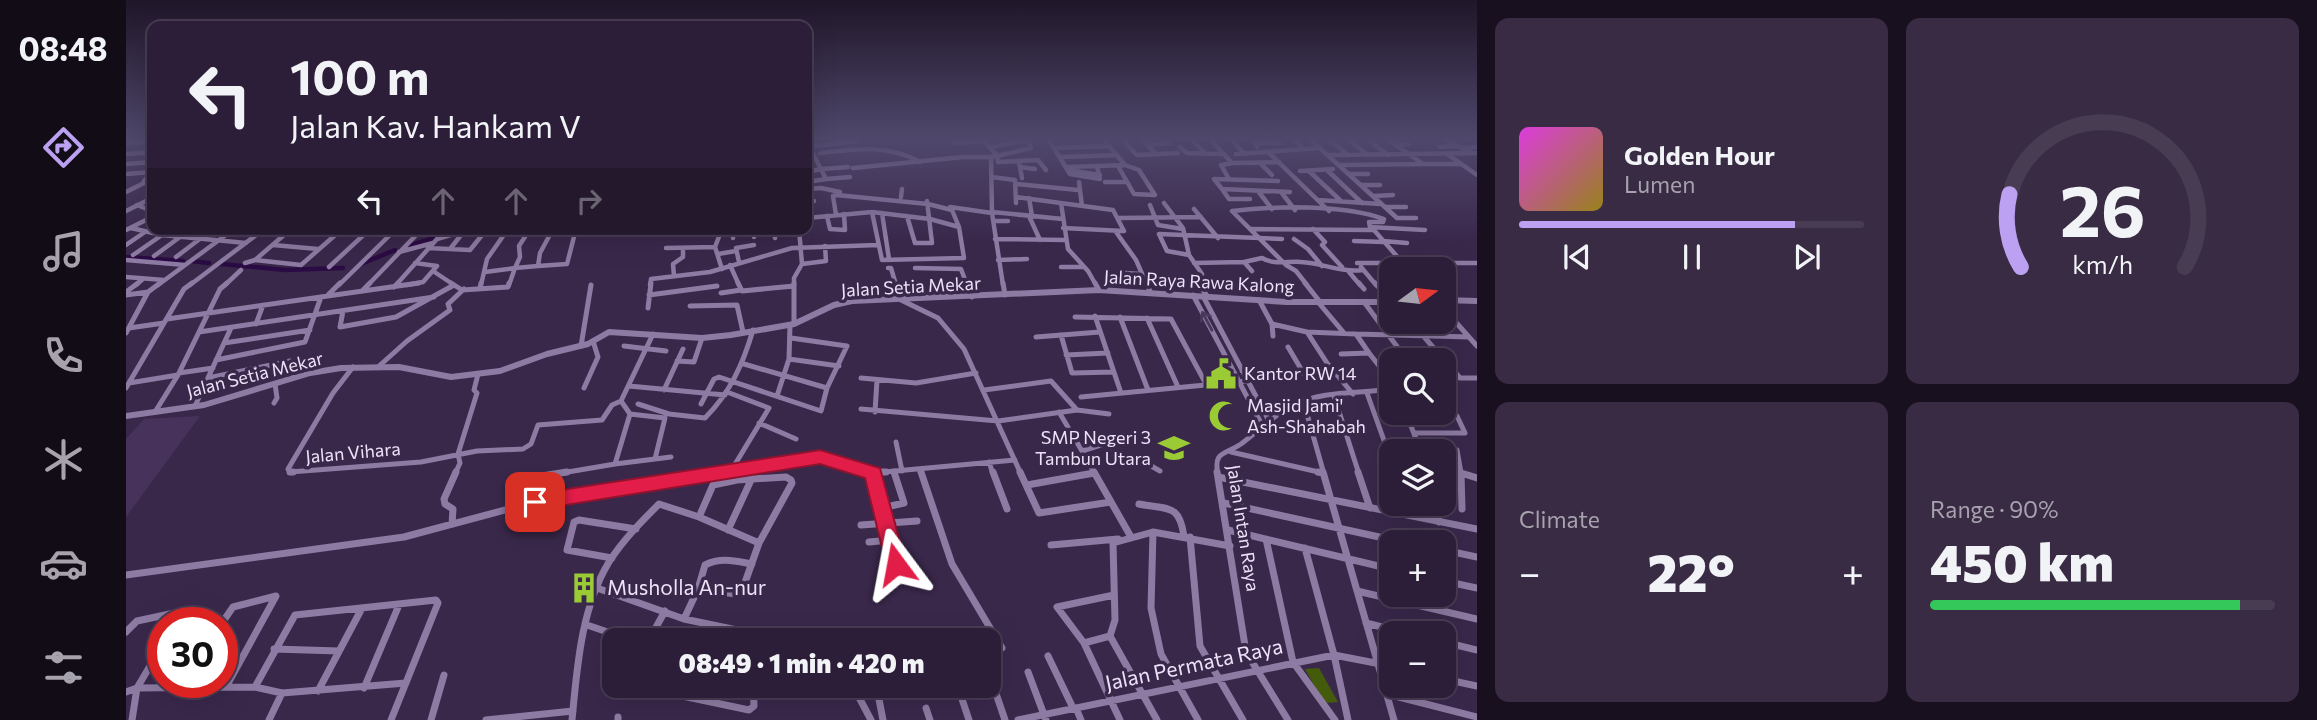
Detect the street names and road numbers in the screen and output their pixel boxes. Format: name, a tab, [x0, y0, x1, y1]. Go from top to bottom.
street label: Jalan Raya Rawa Kalong	[1103, 265, 1295, 297]
street label: Jalan Setia Mekar	[840, 271, 982, 301]
street label: Jalan Setia Mekar	[184, 346, 325, 402]
street label: Jalan Vihara	[304, 437, 401, 467]
street label: Jalan Intan Raya	[1223, 463, 1265, 593]
street label: Jalan Permata Raya	[1103, 632, 1285, 695]

